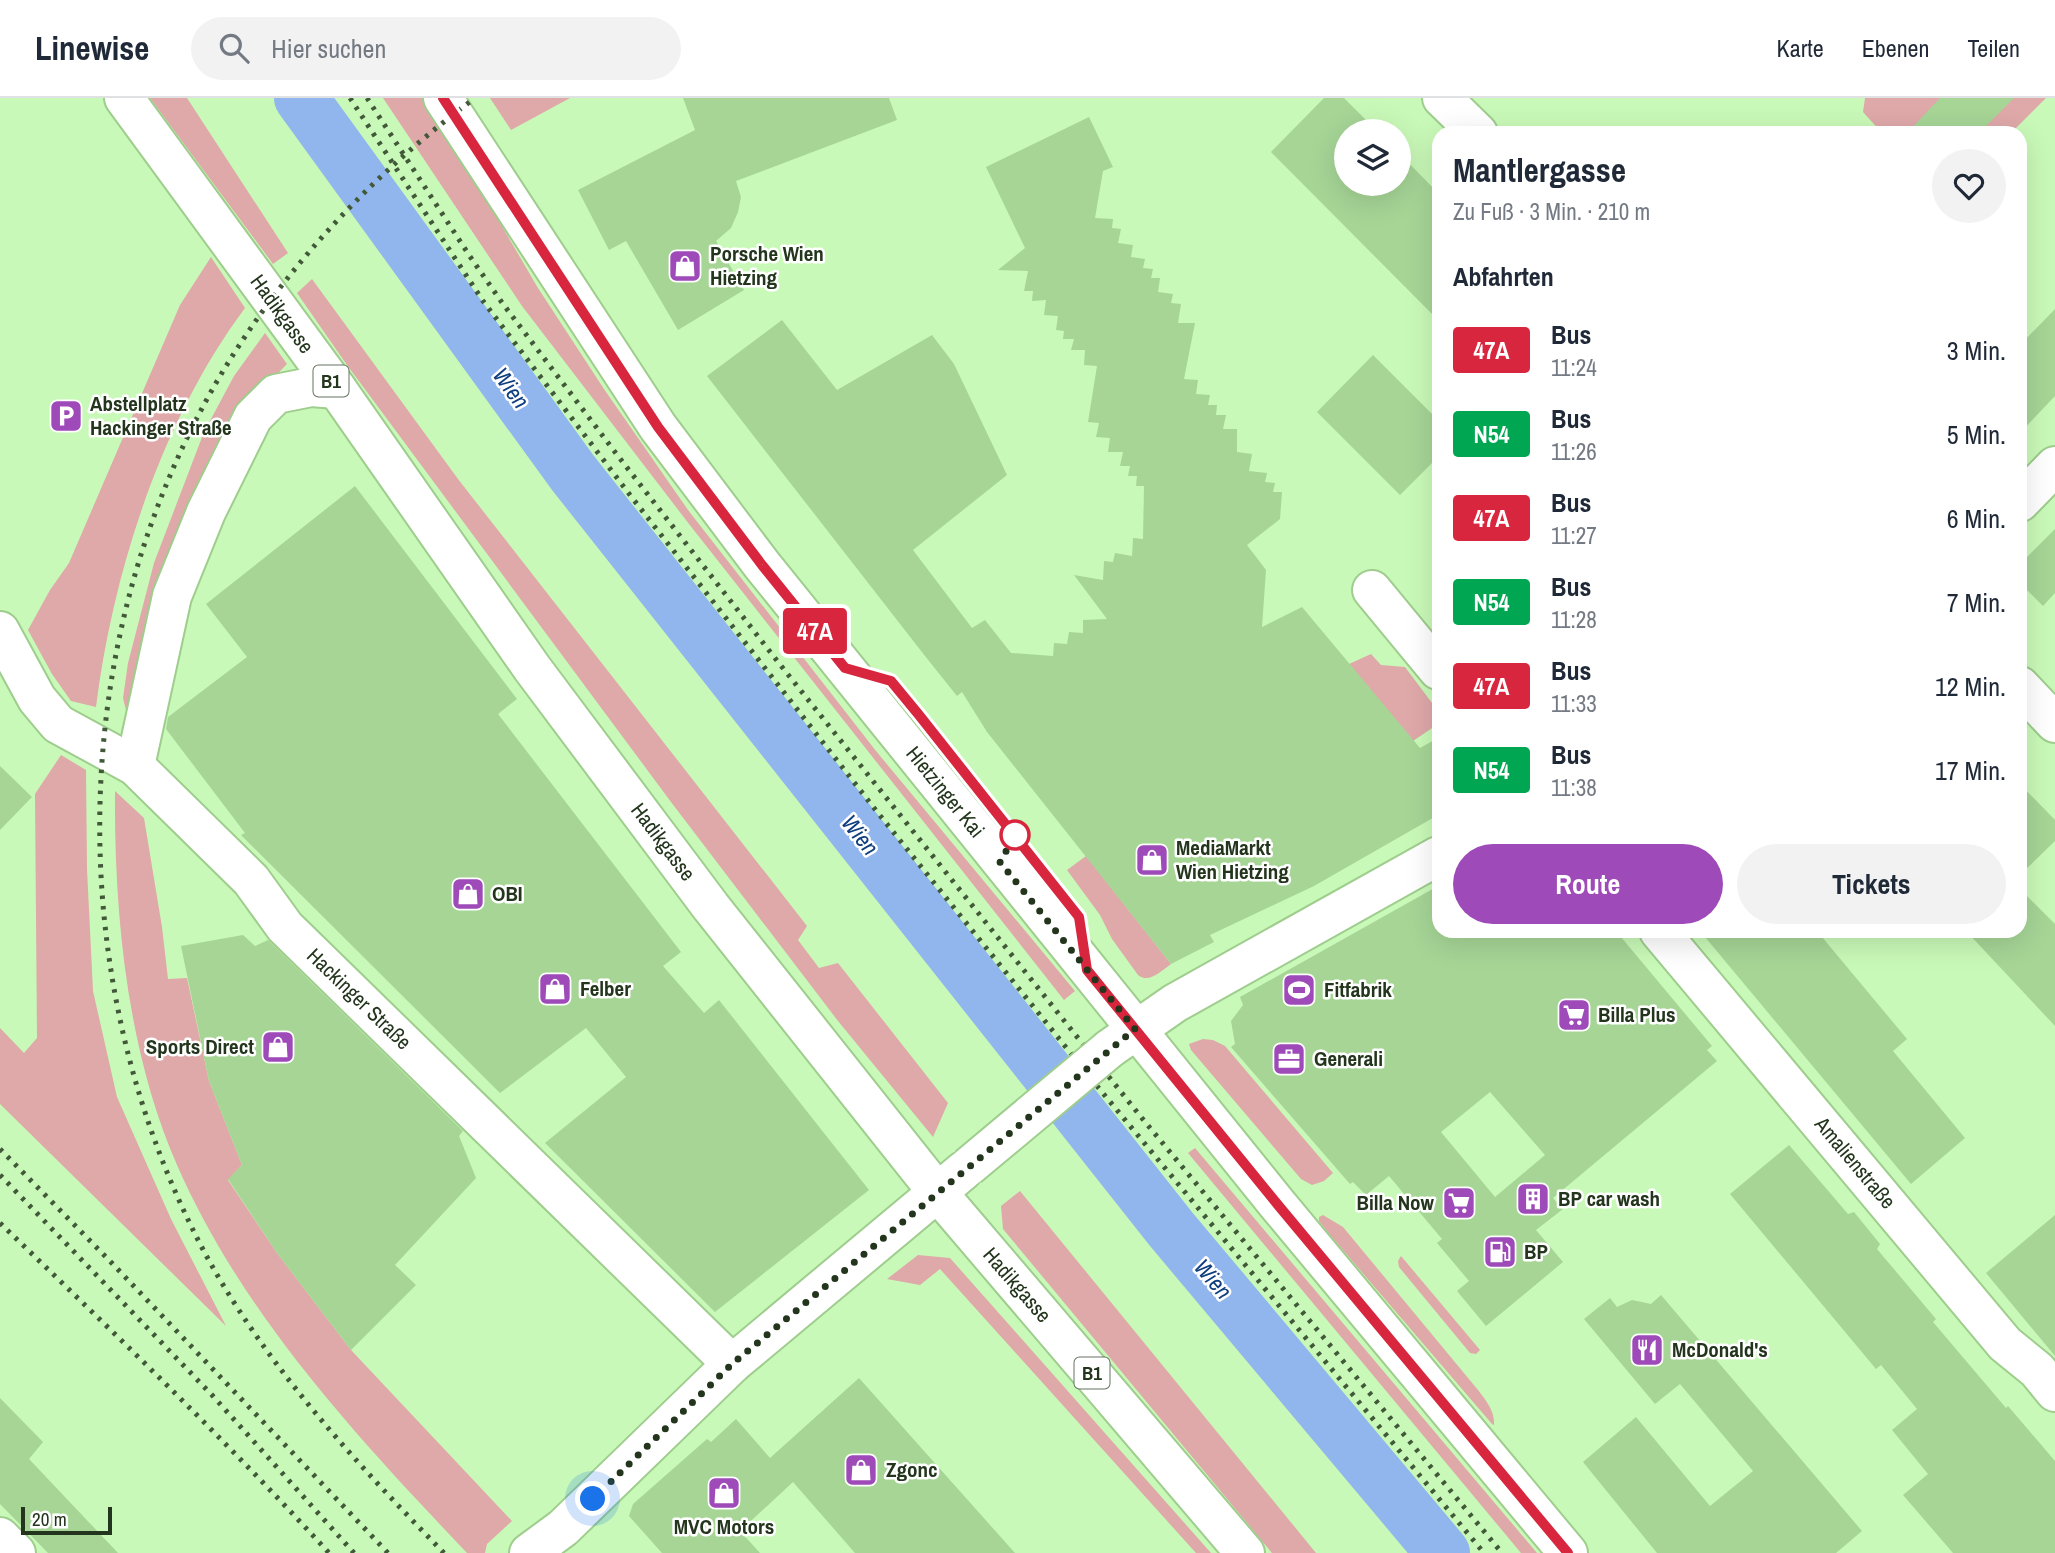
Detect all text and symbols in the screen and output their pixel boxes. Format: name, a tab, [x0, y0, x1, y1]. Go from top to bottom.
search box	[191, 17, 681, 80]
text: Linewise	[35, 26, 149, 70]
icon: search	[215, 29, 253, 67]
text: Hier suchen	[271, 31, 386, 66]
text: Karte	[1777, 32, 1824, 64]
text: Ebenen	[1862, 32, 1929, 64]
text: Teilen	[1967, 32, 2020, 64]
map controls	[1334, 119, 1411, 196]
button: layers	[1334, 119, 1411, 196]
text: Mantlergasse	[1453, 148, 1626, 192]
button: heart	[1932, 149, 2006, 223]
text: Zu Fuß · 3 Min. · 210 m	[1453, 196, 1650, 227]
place label: Porsche Wien Hietzing	[710, 239, 824, 292]
shop icon: Porsche Wien Hietzing	[666, 247, 704, 285]
text: Abfahrten	[1453, 259, 1554, 294]
street label: Hadikgasse	[244, 268, 321, 359]
text: Bus	[1551, 317, 1591, 352]
text: 3 Min.	[1947, 333, 2006, 368]
text: 47A	[1473, 334, 1510, 366]
text: 11:24	[1551, 352, 1597, 383]
water label: Wien	[486, 361, 537, 414]
road number: B1	[314, 366, 348, 396]
place label: Abstellplatz Hackinger Straße	[90, 389, 232, 442]
parking icon: Abstellplatz Hackinger Straße	[47, 397, 85, 435]
text: Bus	[1551, 401, 1591, 436]
text: 5 Min.	[1947, 417, 2006, 452]
text: N54	[1473, 418, 1510, 450]
text: 11:26	[1551, 436, 1597, 467]
text: Bus	[1551, 485, 1591, 520]
text: 6 Min.	[1947, 501, 2006, 536]
text: 47A	[1473, 502, 1510, 534]
text: 11:27	[1551, 520, 1597, 551]
text: Bus	[1551, 569, 1591, 604]
text: 7 Min.	[1947, 585, 2006, 620]
text: N54	[1473, 586, 1510, 618]
text: 11:28	[1551, 604, 1597, 635]
line badge: 47A	[775, 608, 855, 654]
text: 47A	[797, 615, 833, 647]
text: Bus	[1551, 653, 1591, 688]
text: 12 Min.	[1935, 669, 2006, 704]
text: 47A	[1473, 670, 1510, 702]
text: 11:33	[1551, 688, 1597, 719]
text: Bus	[1551, 737, 1591, 772]
street label: Hietzinger Kai	[899, 740, 991, 844]
text: 17 Min.	[1935, 753, 2006, 788]
text: N54	[1473, 754, 1510, 786]
text: 11:38	[1551, 772, 1597, 803]
street label: Hadikgasse	[624, 797, 702, 887]
water label: Wien	[835, 808, 886, 861]
unlabelled marker	[1000, 820, 1030, 850]
place label: MediaMarkt Wien Hietzing	[1176, 833, 1289, 886]
shop icon: MediaMarkt Wien Hietzing	[1133, 841, 1171, 879]
button: Route	[1453, 844, 1723, 924]
button: Tickets	[1737, 844, 2006, 924]
shop icon: OBI	[449, 875, 487, 913]
place label: OBI	[492, 879, 523, 908]
street label: Hackinger Straße	[301, 941, 418, 1056]
shop icon: Felber	[536, 970, 574, 1008]
sports icon: Fitfabrik	[1280, 971, 1318, 1009]
place label: Felber	[580, 974, 631, 1003]
place label: Fitfabrik	[1324, 975, 1392, 1004]
supermarket icon: Billa Plus	[1555, 996, 1593, 1034]
place label: Billa Plus	[1598, 1000, 1676, 1029]
shop icon: Sports Direct	[259, 1028, 297, 1066]
place label: Sports Direct	[146, 1032, 254, 1061]
office icon: Generali	[1270, 1040, 1308, 1078]
place label: Generali	[1314, 1044, 1383, 1073]
street label: Amalienstraße	[1808, 1110, 1902, 1215]
building icon: BP car wash	[1514, 1180, 1552, 1218]
supermarket icon: Billa Now	[1440, 1184, 1478, 1222]
place label: BP car wash	[1558, 1184, 1660, 1213]
place label: Billa Now	[1356, 1188, 1435, 1217]
fuel station icon: BP	[1481, 1233, 1519, 1271]
place label: BP	[1524, 1237, 1548, 1266]
street label: Hadikgasse	[977, 1241, 1058, 1329]
water label: Wien	[1187, 1252, 1239, 1305]
restaurant icon: McDonald's	[1628, 1331, 1666, 1369]
place label: McDonald's	[1672, 1335, 1768, 1364]
road number: B1	[1074, 1358, 1110, 1388]
shop icon: Zgonc	[842, 1451, 880, 1489]
place label: Zgonc	[886, 1455, 938, 1484]
shop icon: MVC Motors	[705, 1474, 743, 1512]
your location	[575, 1481, 610, 1516]
scale bar	[21, 1504, 112, 1536]
text: 20 m	[32, 1506, 67, 1532]
place label: MVC Motors	[674, 1512, 774, 1541]

